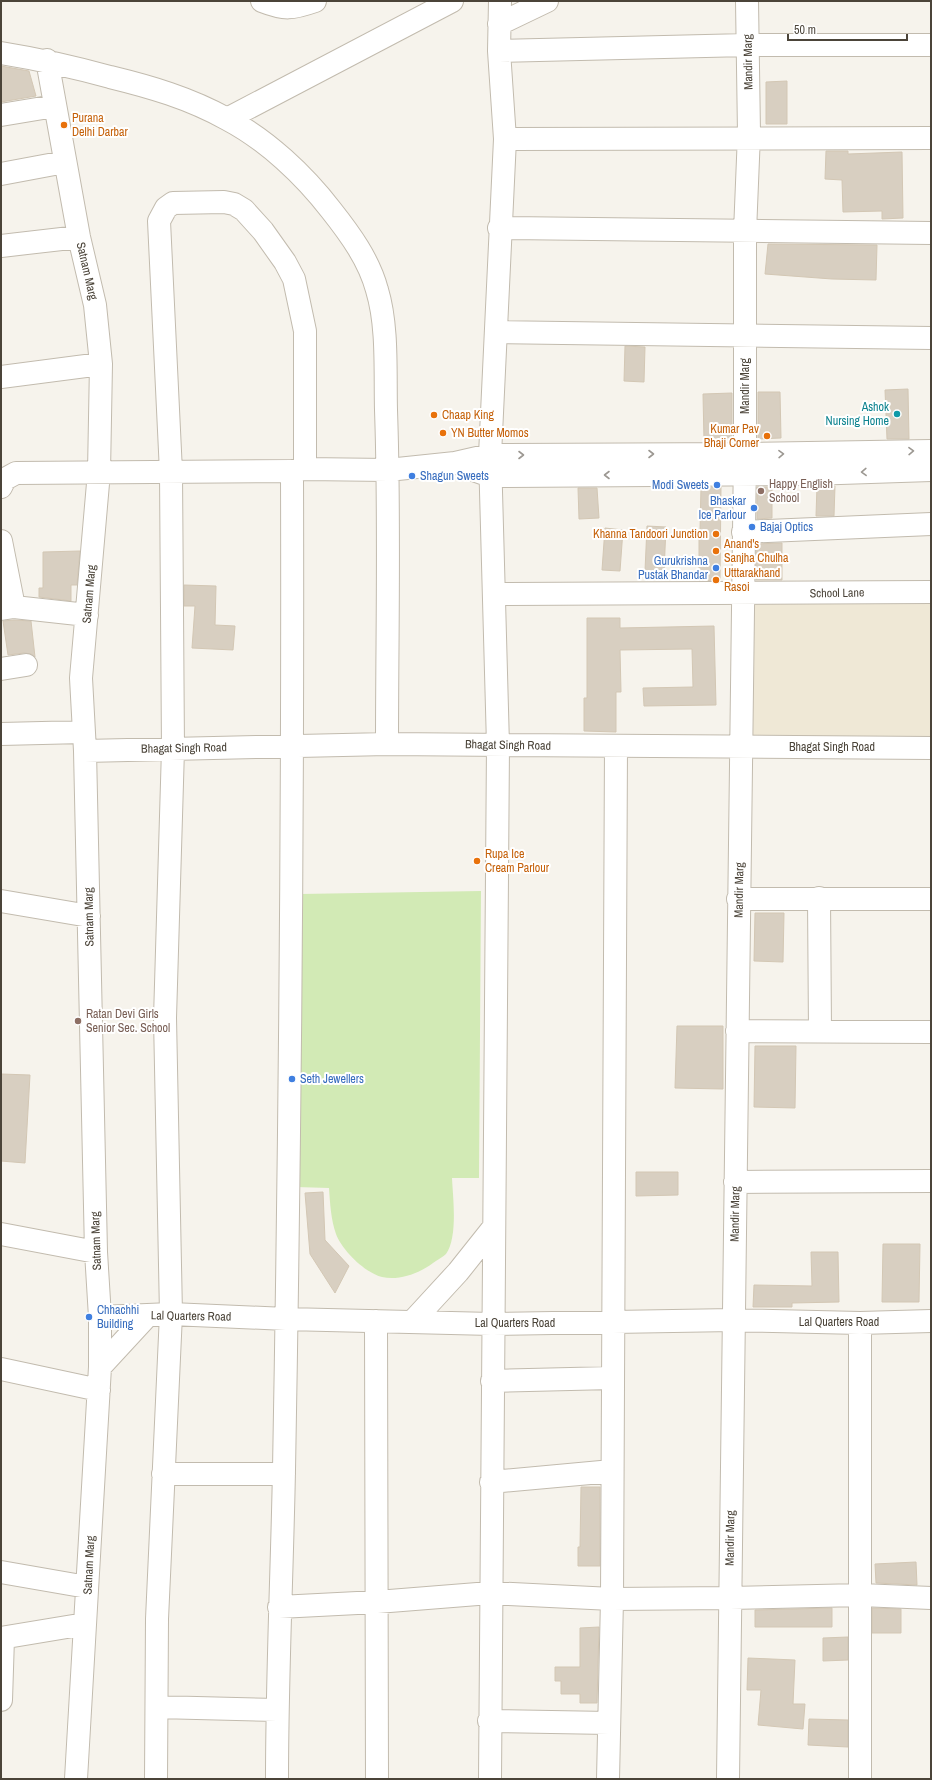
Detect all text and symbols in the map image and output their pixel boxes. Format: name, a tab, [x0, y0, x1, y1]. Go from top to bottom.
scale bar	[788, 16, 907, 42]
text: 50 m	[794, 22, 816, 38]
street label: Mandir Marg	[740, 33, 756, 90]
place label: Purana Delhi Darbar	[72, 110, 129, 140]
marker: Purana Delhi Darbar	[59, 120, 69, 130]
street label: Satnam Marg	[73, 240, 102, 302]
street label: Mandir Marg	[737, 358, 753, 414]
place label: Ashok Nursing Home	[826, 399, 889, 429]
place label: Chaap King	[442, 407, 495, 423]
marker: Ashok Nursing Home	[892, 409, 902, 419]
marker: Chaap King	[429, 410, 439, 420]
place label: Kumar Pav Bhaji Corner	[704, 421, 760, 451]
place label: YN Butter Momos	[451, 425, 529, 441]
marker: YN Butter Momos	[438, 428, 448, 438]
marker: Kumar Pav Bhaji Corner	[762, 431, 772, 441]
one-way arrow	[908, 447, 914, 455]
one-way arrow	[648, 450, 654, 458]
one-way arrow	[778, 450, 784, 458]
one-way arrow	[518, 451, 524, 459]
place label: Shagun Sweets	[420, 468, 489, 484]
one-way arrow	[861, 468, 867, 476]
marker: Shagun Sweets	[407, 471, 417, 481]
one-way arrow	[604, 471, 610, 479]
place label: Happy English School	[769, 476, 833, 506]
place label: Modi Sweets	[652, 477, 709, 493]
marker: Modi Sweets	[712, 480, 722, 490]
marker: Happy English School	[756, 486, 766, 496]
place label: Bhaskar Ice Parlour	[698, 493, 747, 523]
marker: Bhaskar Ice Parlour	[749, 503, 759, 513]
place label: Bajaj Optics	[760, 519, 813, 535]
marker: Bajaj Optics	[747, 522, 757, 532]
place label: Khanna Tandoori Junction	[593, 526, 708, 542]
marker: Khanna Tandoori Junction	[711, 529, 721, 539]
place label: Anand's Sanjha Chulha	[723, 536, 789, 566]
marker: Anand's Sanjha Chulha	[711, 546, 721, 556]
place label: Gurukrishna Pustak Bhandar	[638, 553, 709, 583]
street label: Satnam Marg	[78, 563, 100, 624]
marker: Gurukrishna Pustak Bhandar	[711, 563, 721, 573]
place label: Utttarakhand Rasoi	[724, 565, 780, 595]
marker: Utttarakhand Rasoi	[711, 575, 721, 585]
street label: School Lane	[810, 585, 864, 601]
street label: Bhagat Singh Road	[465, 736, 551, 754]
street label: Bhagat Singh Road	[141, 739, 227, 757]
street label: Bhagat Singh Road	[789, 739, 875, 755]
place label: Rupa Ice Cream Parlour	[485, 846, 550, 876]
marker: Rupa Ice Cream Parlour	[472, 856, 482, 866]
street label: Mandir Marg	[731, 861, 747, 918]
street label: Satnam Marg	[80, 887, 98, 947]
place label: Ratan Devi Girls Senior Sec. School	[86, 1006, 170, 1036]
marker: Ratan Devi Girls Senior Sec. School	[73, 1016, 83, 1026]
place label: Seth Jewellers	[300, 1071, 364, 1087]
marker: Seth Jewellers	[287, 1074, 297, 1084]
street label: Mandir Marg	[727, 1185, 743, 1242]
street label: Satnam Marg	[87, 1211, 105, 1271]
place label: Chhachhi Building	[97, 1302, 139, 1332]
street label: Lal Quarters Road	[151, 1307, 231, 1325]
marker: Chhachhi Building	[84, 1312, 94, 1322]
street label: Lal Quarters Road	[799, 1314, 879, 1330]
street label: Lal Quarters Road	[475, 1315, 555, 1331]
street label: Mandir Marg	[722, 1509, 738, 1566]
street label: Satnam Marg	[79, 1535, 99, 1595]

